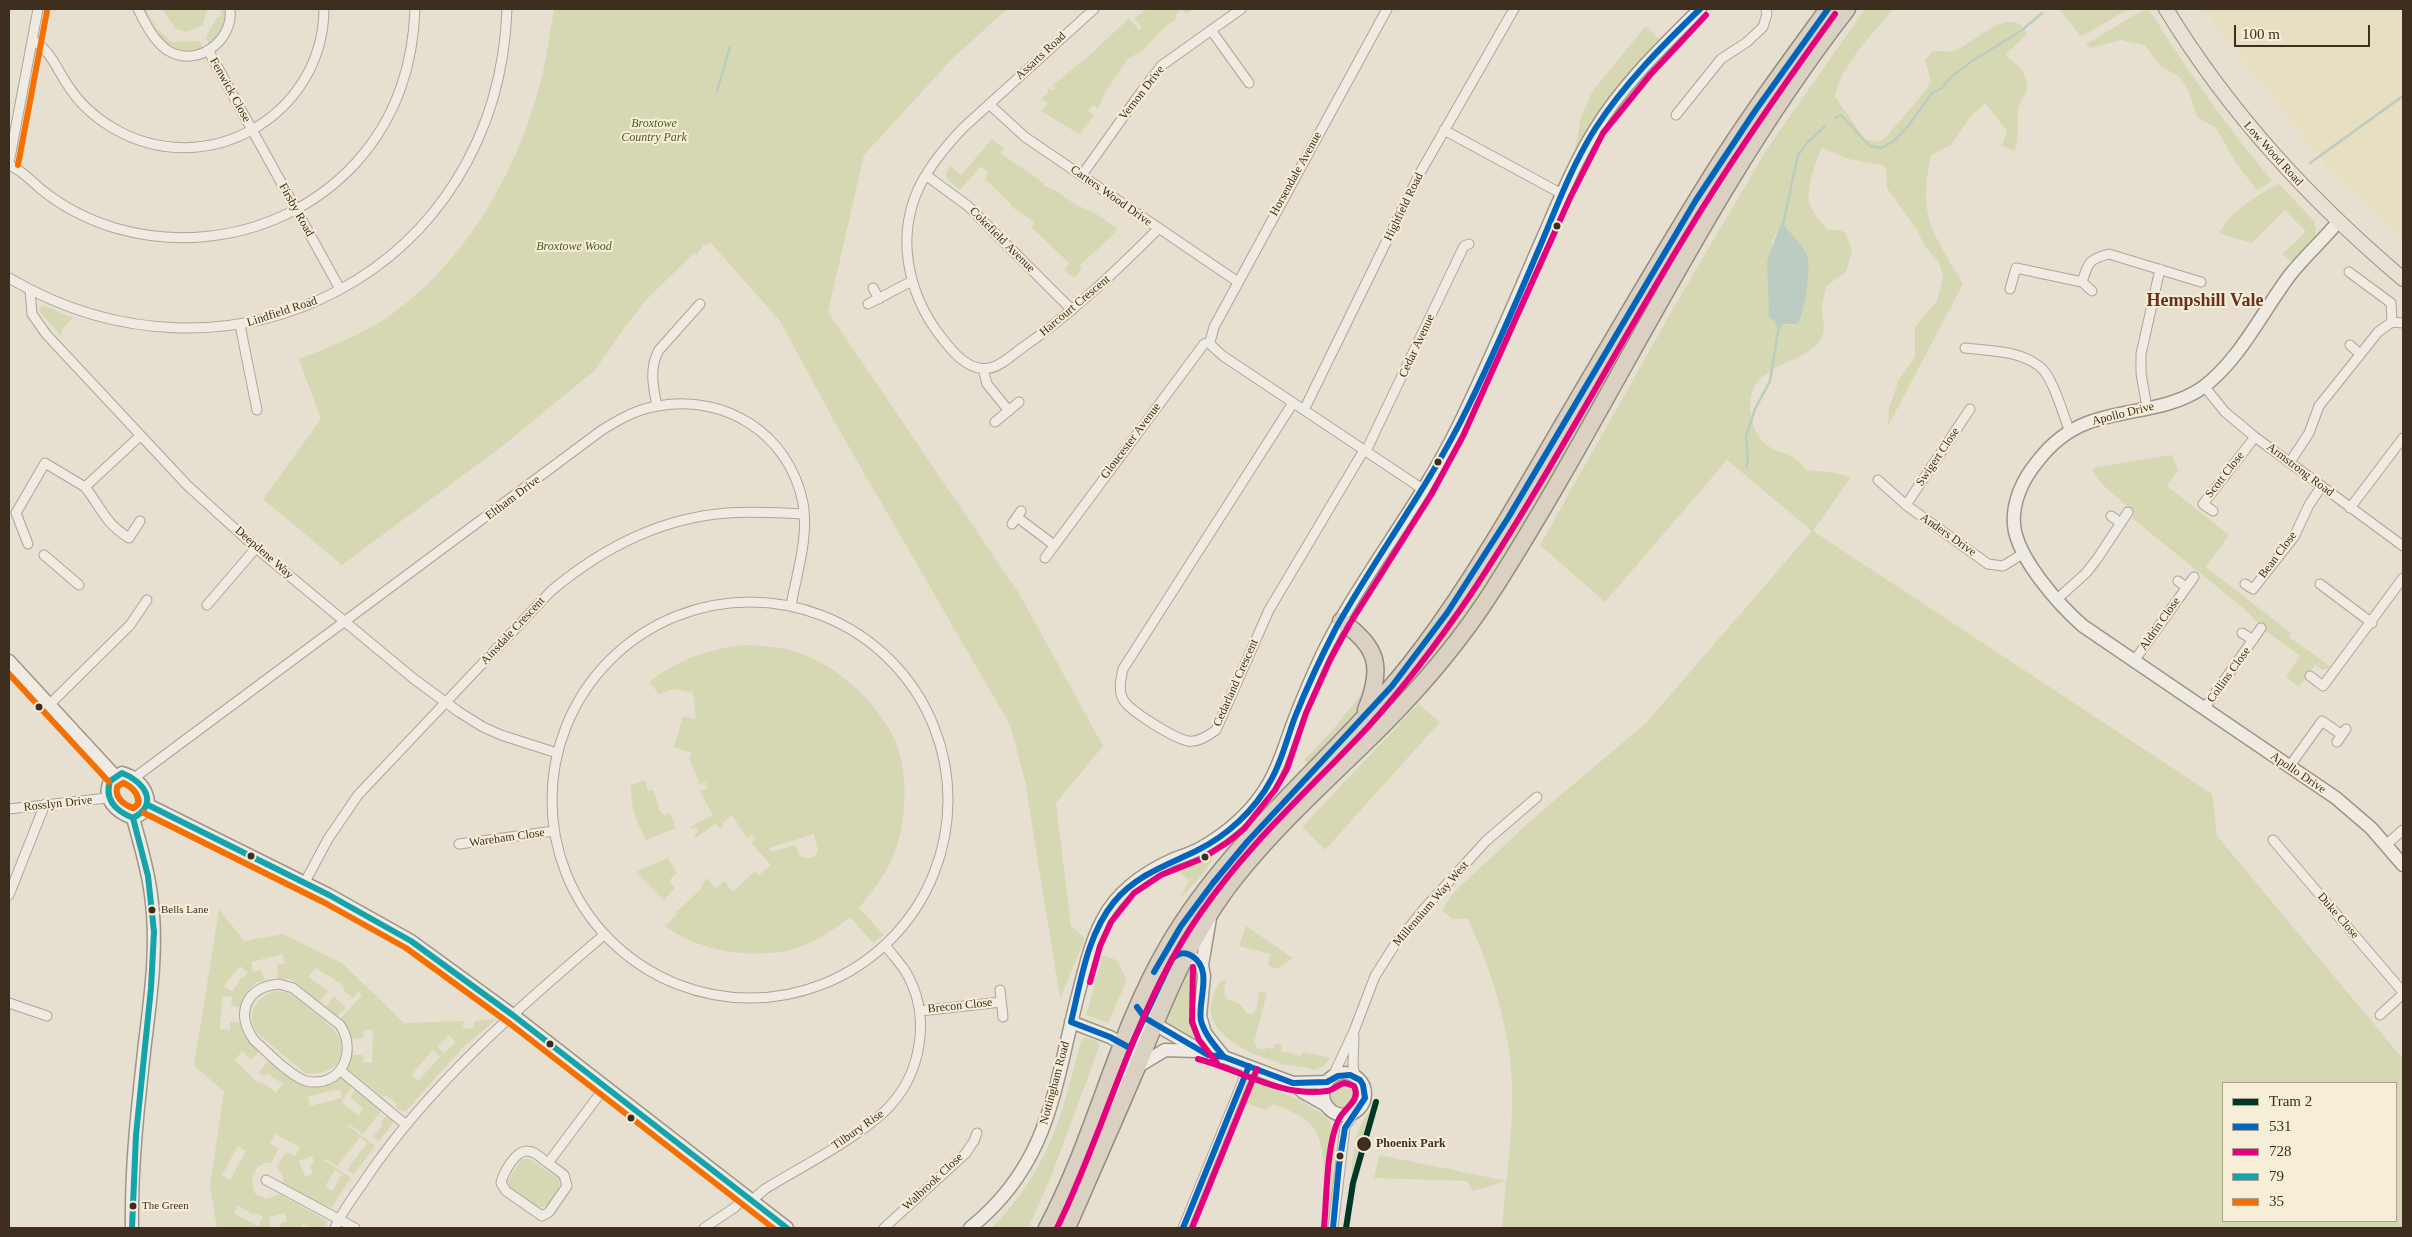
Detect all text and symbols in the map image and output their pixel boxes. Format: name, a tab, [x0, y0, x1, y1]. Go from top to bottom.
scale bar	[2237, 15, 2373, 47]
text: 100 m	[2242, 26, 2280, 42]
street label: Assarts Road	[1013, 29, 1069, 83]
street label: Fenwick Close	[206, 55, 254, 125]
street label: Vernon Drive	[1116, 63, 1168, 123]
park label: Broxtowe Country Park	[621, 117, 687, 145]
street label: Low Wood Road	[2240, 119, 2306, 189]
street label: Horsendale Avenue	[1267, 129, 1325, 219]
street label: Carters Wood Drive	[1067, 162, 1155, 230]
street label: Highfield Road	[1381, 170, 1427, 244]
street label: Firsby Road	[275, 181, 317, 239]
street label: Cokefield Avenue	[966, 204, 1038, 276]
unlabelled marker	[1552, 221, 1562, 231]
park label: Broxtowe Wood	[536, 240, 612, 254]
street label: Harcourt Crescent	[1037, 272, 1113, 340]
district label: Hempshill Vale	[2147, 290, 2263, 312]
street label: Lindfield Road	[245, 294, 319, 330]
street label: Cedar Avenue	[1396, 312, 1438, 380]
street label: Apollo Drive	[2090, 399, 2156, 429]
street label: Gloucester Avenue	[1098, 400, 1164, 482]
street label: Swigert Close	[1913, 425, 1963, 489]
street label: Armstrong Road	[2264, 440, 2336, 500]
street label: Scott Close	[2202, 449, 2248, 501]
unlabelled marker	[1433, 457, 1443, 467]
street label: Eltham Drive	[483, 473, 543, 523]
street label: Anders Drive	[1917, 510, 1979, 560]
street label: Deepdene Way	[232, 524, 296, 582]
street label: Bean Close	[2256, 529, 2300, 581]
street label: Ainsdale Crescent	[478, 594, 548, 668]
street label: Aldrin Close	[2136, 595, 2184, 653]
street label: Cedarland Crescent	[1210, 637, 1262, 729]
street label: Collins Close	[2204, 644, 2254, 706]
unlabelled marker	[34, 702, 44, 712]
street label: Apollo Drive	[2268, 749, 2328, 797]
street label: Rosslyn Drive	[23, 793, 93, 815]
street label: Wareham Close	[468, 826, 546, 850]
unlabelled marker	[246, 851, 256, 861]
unlabelled marker	[1200, 852, 1210, 862]
street label: Millennium Way West	[1390, 859, 1472, 949]
street label: Duke Close	[2314, 890, 2362, 942]
place label: Bells Lane	[161, 903, 208, 917]
marker: Bells Lane	[147, 905, 157, 915]
street label: Brecon Close	[927, 995, 993, 1017]
unlabelled marker	[545, 1039, 555, 1049]
street label: Nottingham Road	[1037, 1040, 1073, 1126]
legend	[2222, 1082, 2397, 1222]
text: Tram 2	[2269, 1093, 2312, 1109]
street label: Tilbury Rise	[829, 1107, 887, 1153]
unlabelled marker	[626, 1113, 636, 1123]
text: 531	[2269, 1118, 2292, 1134]
marker: Phoenix Park	[1355, 1135, 1373, 1153]
place label: Phoenix Park	[1376, 1137, 1446, 1151]
text: 728	[2269, 1143, 2292, 1159]
street label: Walbrook Close	[900, 1150, 966, 1214]
unlabelled marker	[1335, 1151, 1345, 1161]
text: 79	[2269, 1168, 2284, 1184]
text: 35	[2269, 1193, 2284, 1209]
place label: The Green	[142, 1199, 189, 1213]
marker: The Green	[128, 1201, 138, 1211]

